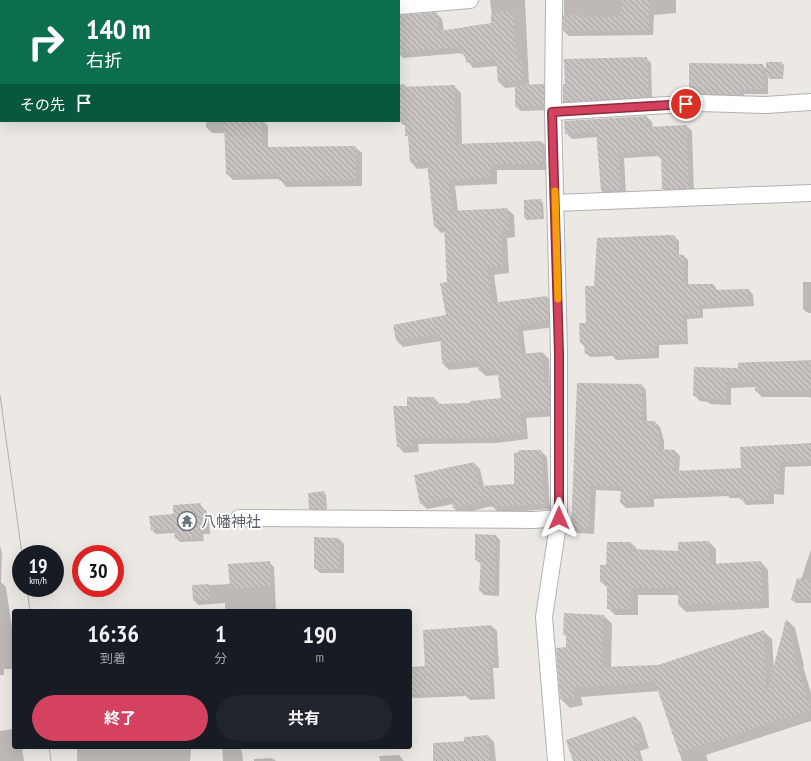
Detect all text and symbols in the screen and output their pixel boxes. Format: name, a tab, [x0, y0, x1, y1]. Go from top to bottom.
text: 140 m	[86, 10, 150, 47]
icon: right	[20, 16, 72, 68]
text: 右折	[86, 49, 122, 72]
pin	[669, 87, 703, 121]
icon: arrive	[73, 92, 95, 114]
icon: arrive	[675, 93, 697, 115]
text: その先	[20, 95, 65, 114]
position arrow	[538, 497, 580, 539]
temple icon: 八幡神社	[176, 510, 198, 532]
place label: 八幡神社	[201, 512, 261, 531]
speed limit sign: 30	[72, 545, 124, 597]
text: 19	[28, 553, 48, 579]
text: km/h	[29, 574, 47, 587]
text: 16:36	[87, 618, 139, 649]
text: 1	[215, 618, 226, 649]
text: 190	[302, 619, 337, 650]
text: m	[315, 649, 324, 666]
text: 到着	[100, 650, 126, 667]
text: 分	[214, 650, 227, 667]
button: 終了	[32, 695, 208, 741]
button: 共有	[216, 695, 392, 741]

